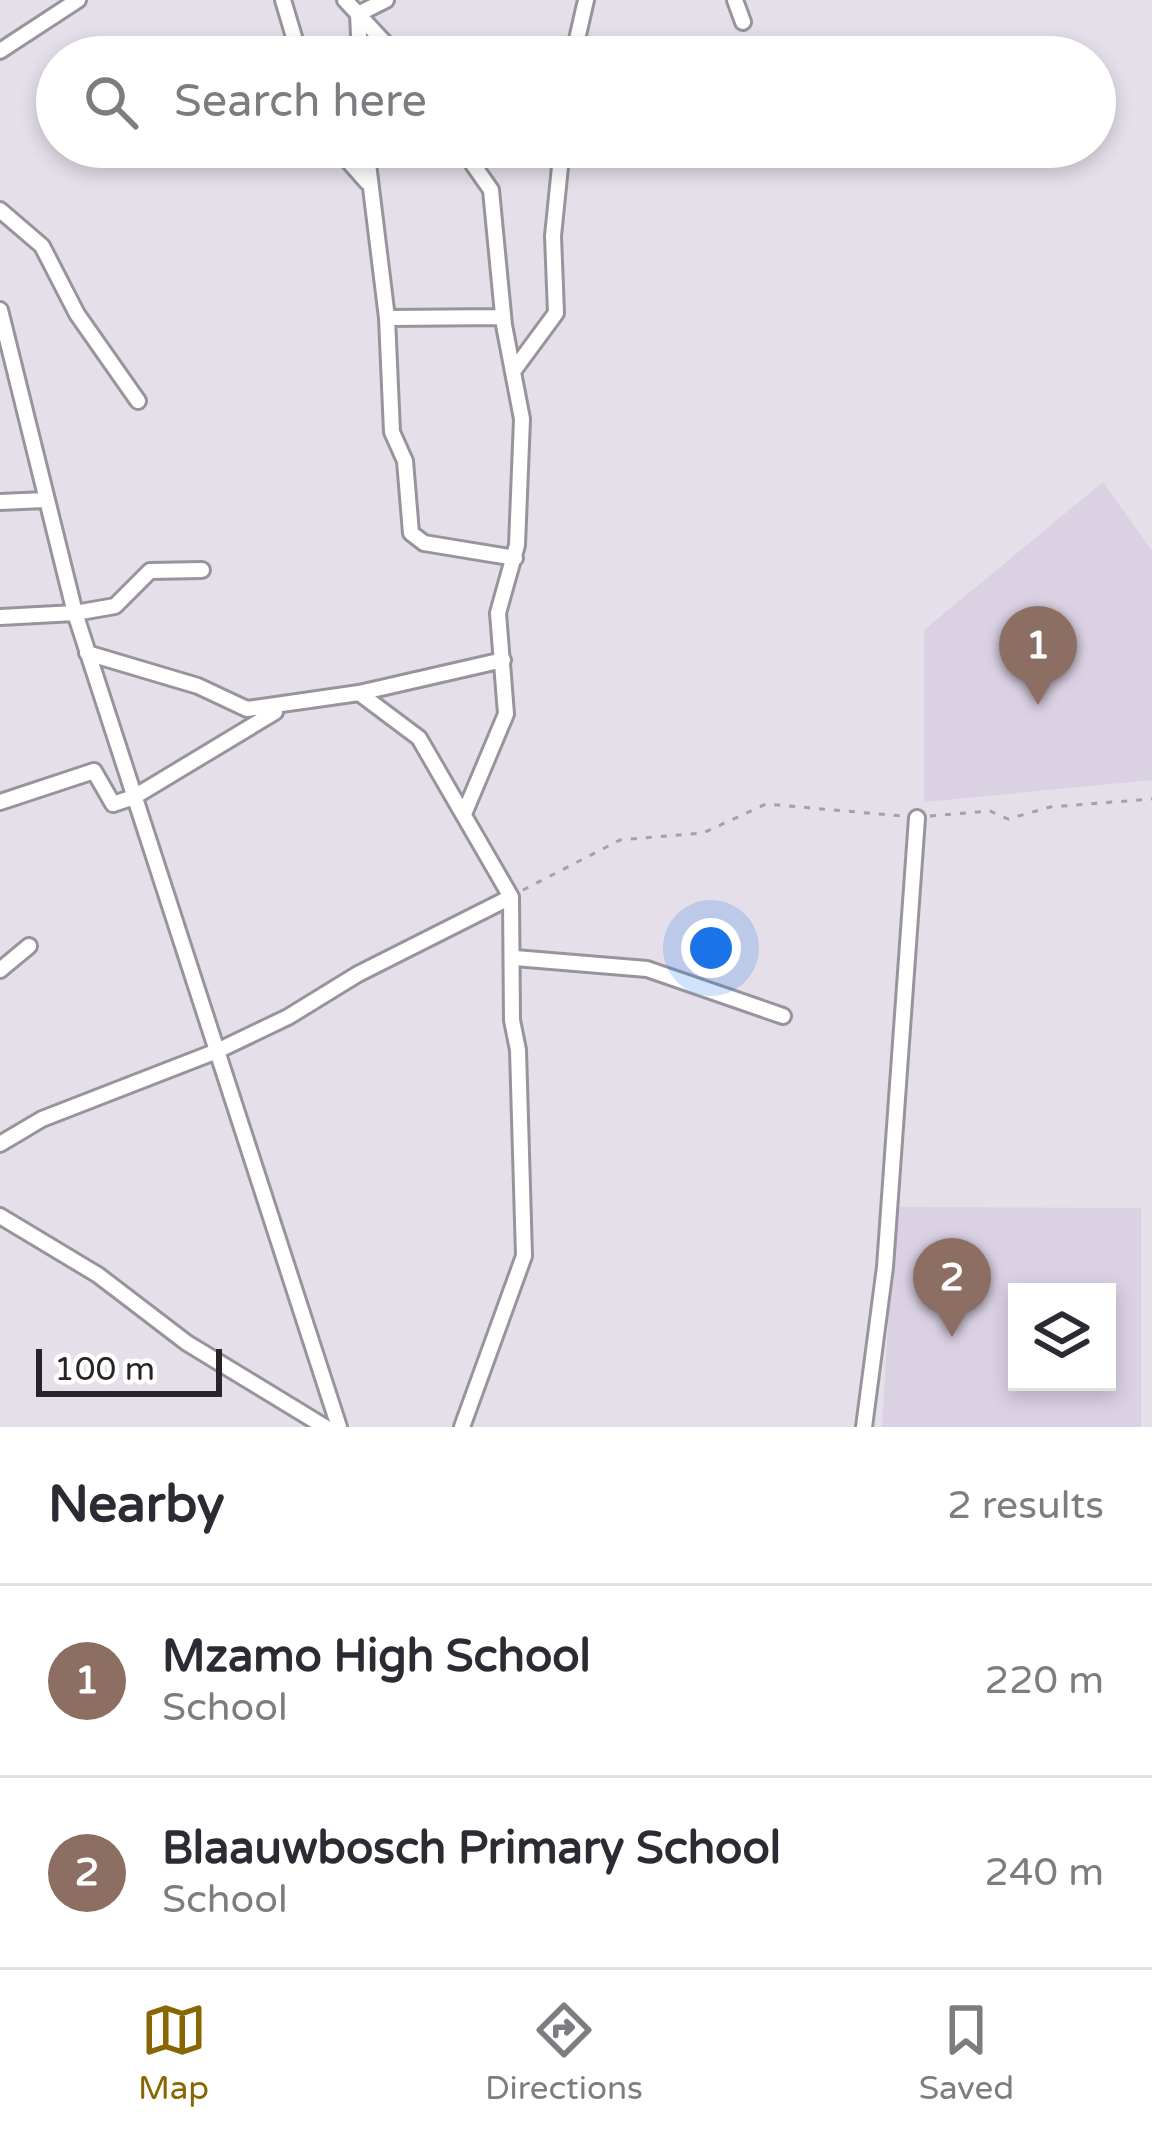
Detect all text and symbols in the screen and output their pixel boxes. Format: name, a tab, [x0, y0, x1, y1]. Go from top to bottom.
search box	[36, 36, 1116, 168]
icon: search	[78, 69, 144, 135]
text: Search here	[174, 75, 427, 129]
pin: 1	[999, 606, 1077, 705]
your location	[681, 918, 741, 978]
pin: 2	[913, 1238, 991, 1337]
map controls	[1008, 1283, 1116, 1391]
button: layers	[1008, 1283, 1116, 1391]
scale bar	[36, 1343, 222, 1396]
text: 100 m	[54, 1350, 155, 1389]
text: Nearby	[48, 1474, 225, 1536]
text: 2 results	[947, 1482, 1104, 1529]
text: Mzamo High School	[162, 1630, 591, 1684]
text: 1	[75, 1657, 99, 1704]
text: 220 m	[985, 1657, 1104, 1704]
text: School	[162, 1684, 288, 1731]
text: Blaauwbosch Primary School	[162, 1822, 781, 1876]
text: 2	[75, 1849, 99, 1896]
text: 240 m	[985, 1849, 1104, 1896]
text: School	[162, 1876, 288, 1923]
tab: Map	[138, 1997, 209, 2108]
tab: Directions	[485, 1997, 643, 2108]
tab: Saved	[919, 1997, 1014, 2108]

